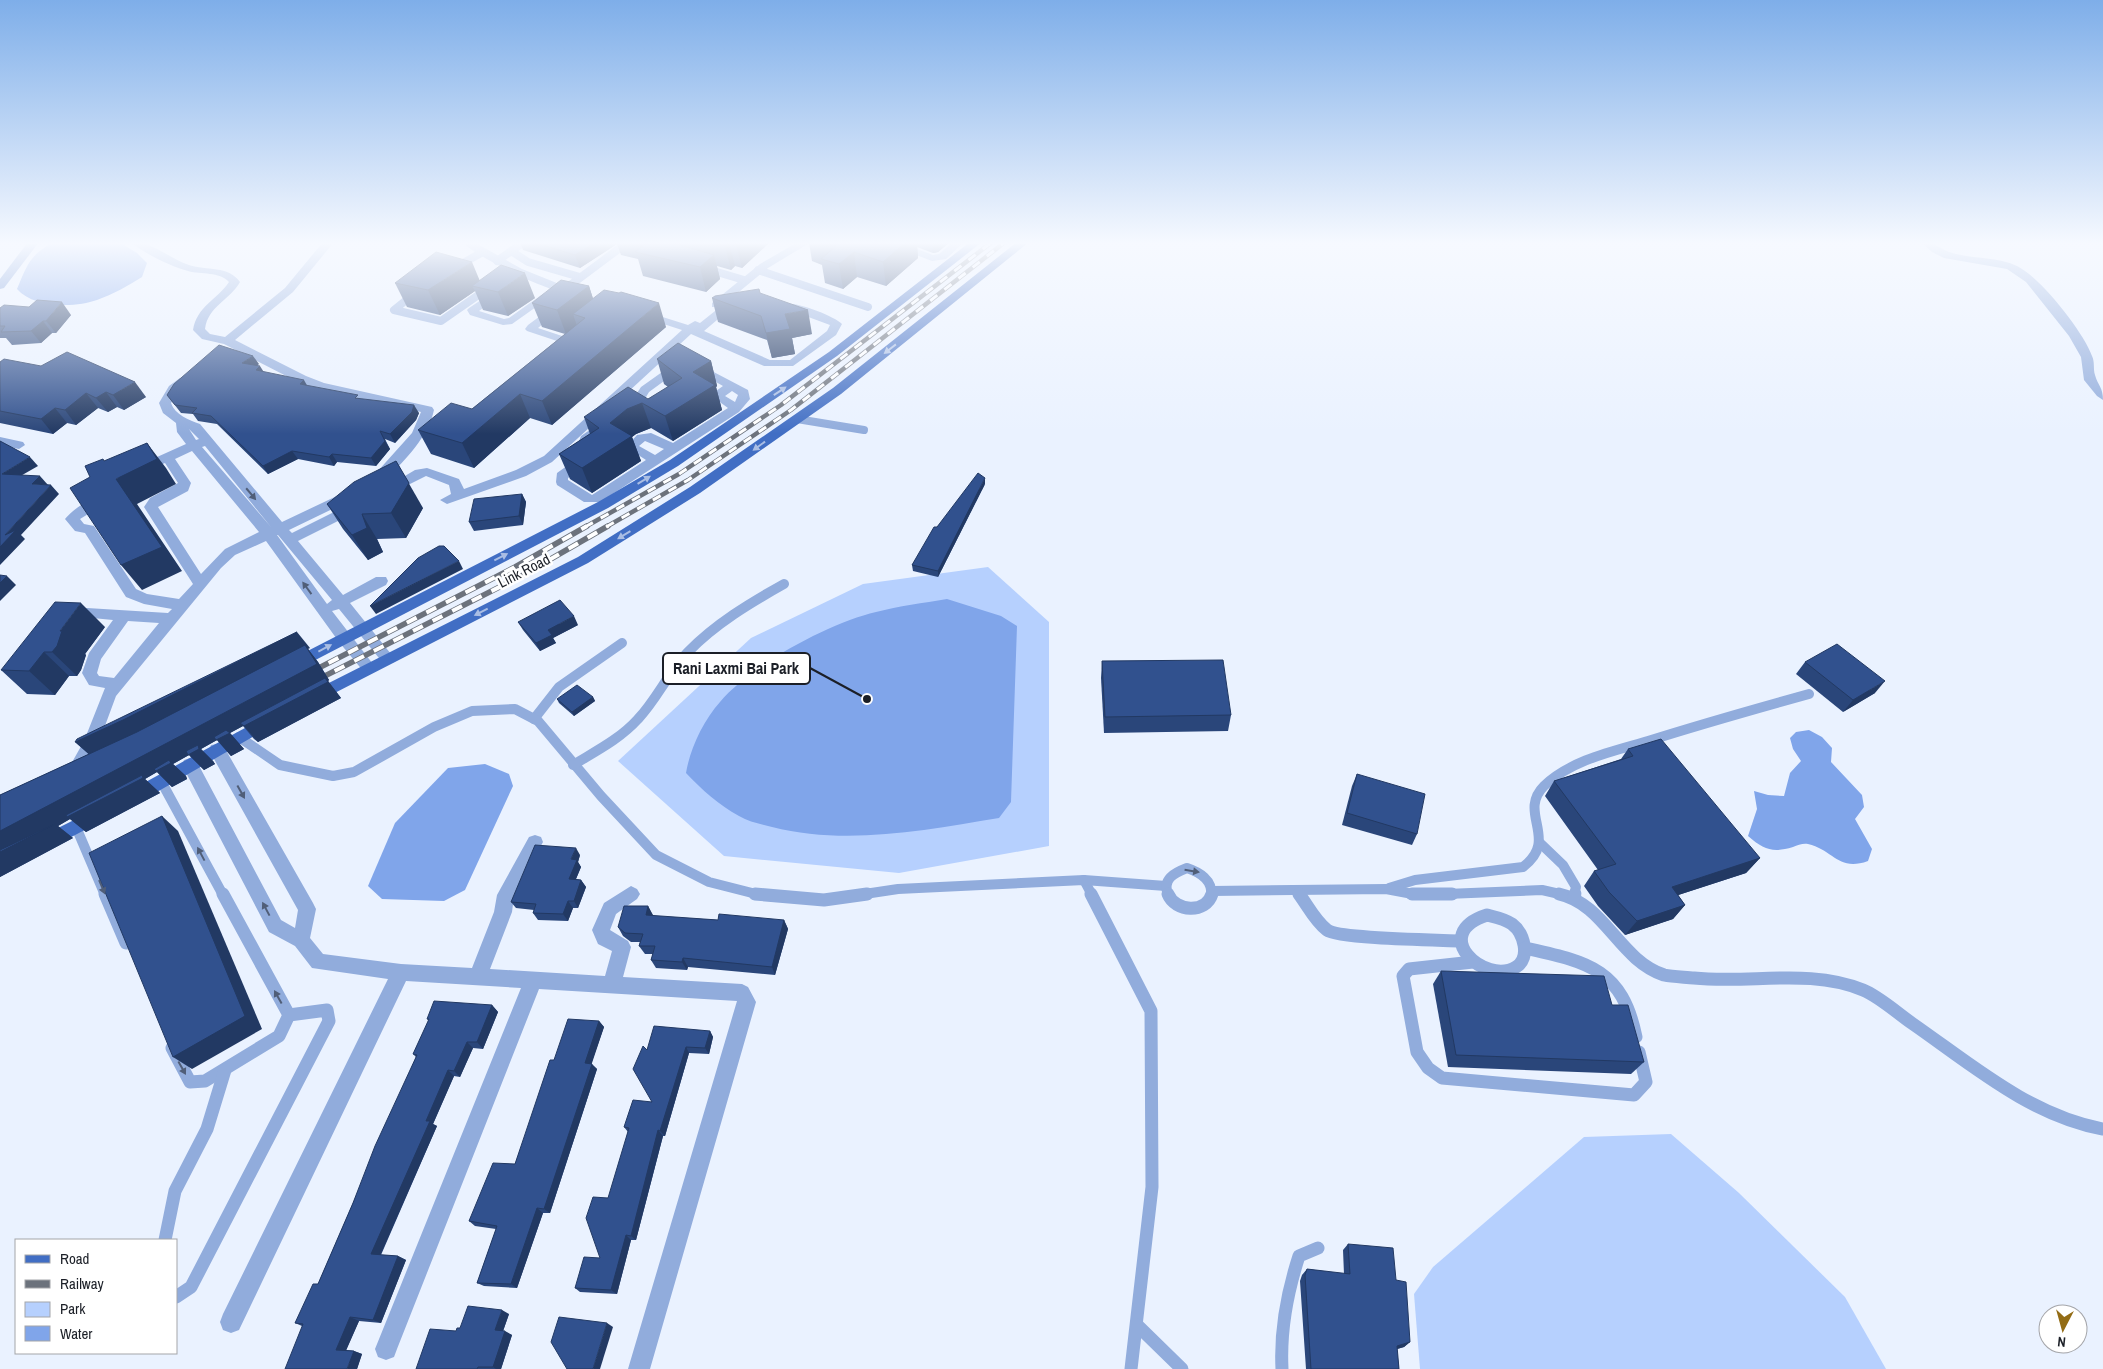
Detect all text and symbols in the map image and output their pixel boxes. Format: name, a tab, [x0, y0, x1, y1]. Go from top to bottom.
one-way arrow	[884, 344, 897, 355]
one-way arrow	[773, 386, 786, 396]
one-way arrow	[752, 441, 766, 451]
one-way arrow	[638, 476, 651, 485]
one-way arrow	[246, 487, 257, 500]
one-way arrow	[617, 530, 630, 540]
street label: Link Road	[494, 548, 554, 593]
one-way arrow	[494, 553, 508, 561]
one-way arrow	[302, 582, 313, 595]
one-way arrow	[473, 608, 488, 616]
one-way arrow	[318, 644, 333, 652]
callout: Rani Laxmi Bai Park	[663, 653, 810, 684]
text: Rani Laxmi Bai Park	[673, 657, 800, 679]
one-way arrow	[237, 785, 246, 799]
one-way arrow	[197, 847, 205, 861]
one-way arrow	[1184, 867, 1200, 875]
one-way arrow	[99, 880, 107, 895]
one-way arrow	[262, 902, 270, 916]
one-way arrow	[274, 990, 282, 1004]
one-way arrow	[178, 1061, 186, 1076]
legend	[15, 1239, 178, 1354]
text: Road	[60, 1248, 89, 1269]
text: Railway	[60, 1273, 105, 1294]
text: Park	[60, 1298, 86, 1319]
north arrow	[2038, 1304, 2088, 1354]
text: Water	[60, 1323, 92, 1344]
text: N	[2057, 1333, 2067, 1351]

